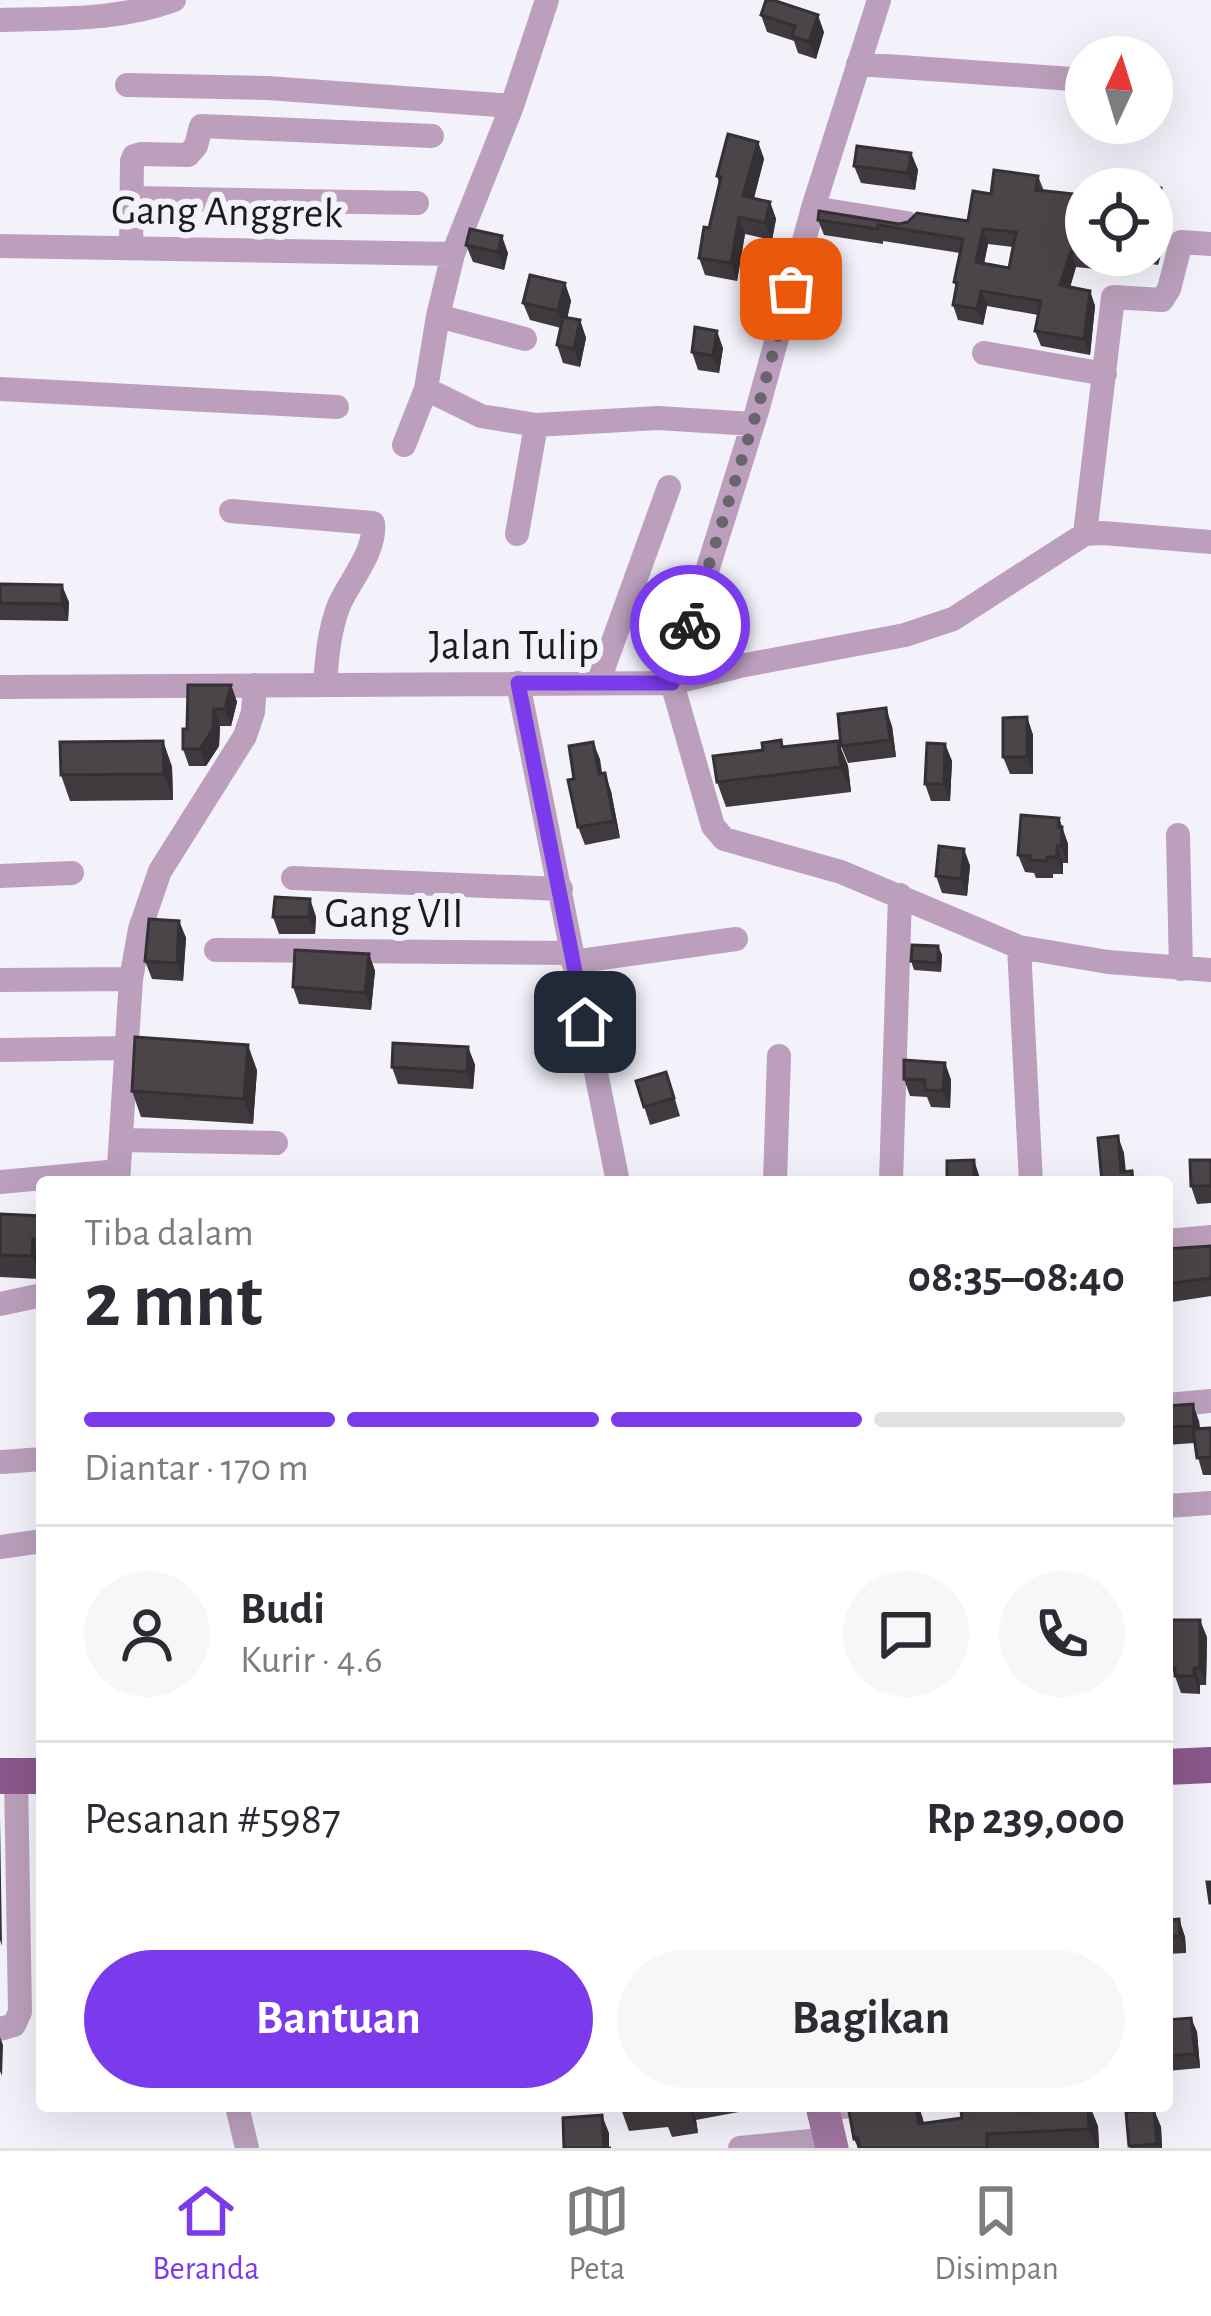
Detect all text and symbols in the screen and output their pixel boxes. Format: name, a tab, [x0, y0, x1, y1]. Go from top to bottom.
north arrow	[1065, 36, 1173, 144]
map controls	[1065, 36, 1173, 276]
button: locate	[1065, 168, 1173, 276]
street label: Gang Anggrek	[111, 189, 343, 235]
pin	[740, 238, 842, 340]
icon: bag	[758, 256, 824, 322]
courier	[630, 565, 750, 685]
icon: bike	[657, 592, 723, 658]
street label: Jalan Tulip	[429, 625, 599, 667]
street label: Gang VII	[324, 893, 464, 935]
pin	[534, 971, 636, 1073]
icon: home	[552, 989, 618, 1055]
text: Tiba dalam	[84, 1214, 254, 1253]
text: 08:35–08:40	[907, 1255, 1125, 1300]
text: 2 mnt	[84, 1263, 263, 1341]
text: Diantar · 170 m	[84, 1449, 309, 1488]
button: person	[84, 1571, 210, 1697]
button: chat	[843, 1571, 969, 1697]
button: phone	[999, 1571, 1125, 1697]
text: Budi	[240, 1587, 325, 1632]
text: Kurir · 4.6	[240, 1641, 383, 1680]
text: Pesanan #5987	[84, 1797, 341, 1842]
text: Rp 239,000	[926, 1797, 1125, 1842]
button: Bantuan	[84, 1950, 593, 2088]
button: Bagikan	[617, 1950, 1125, 2088]
tab: Beranda	[152, 2178, 259, 2290]
tab: Peta	[564, 2178, 630, 2290]
tab: Disimpan	[934, 2178, 1059, 2290]

